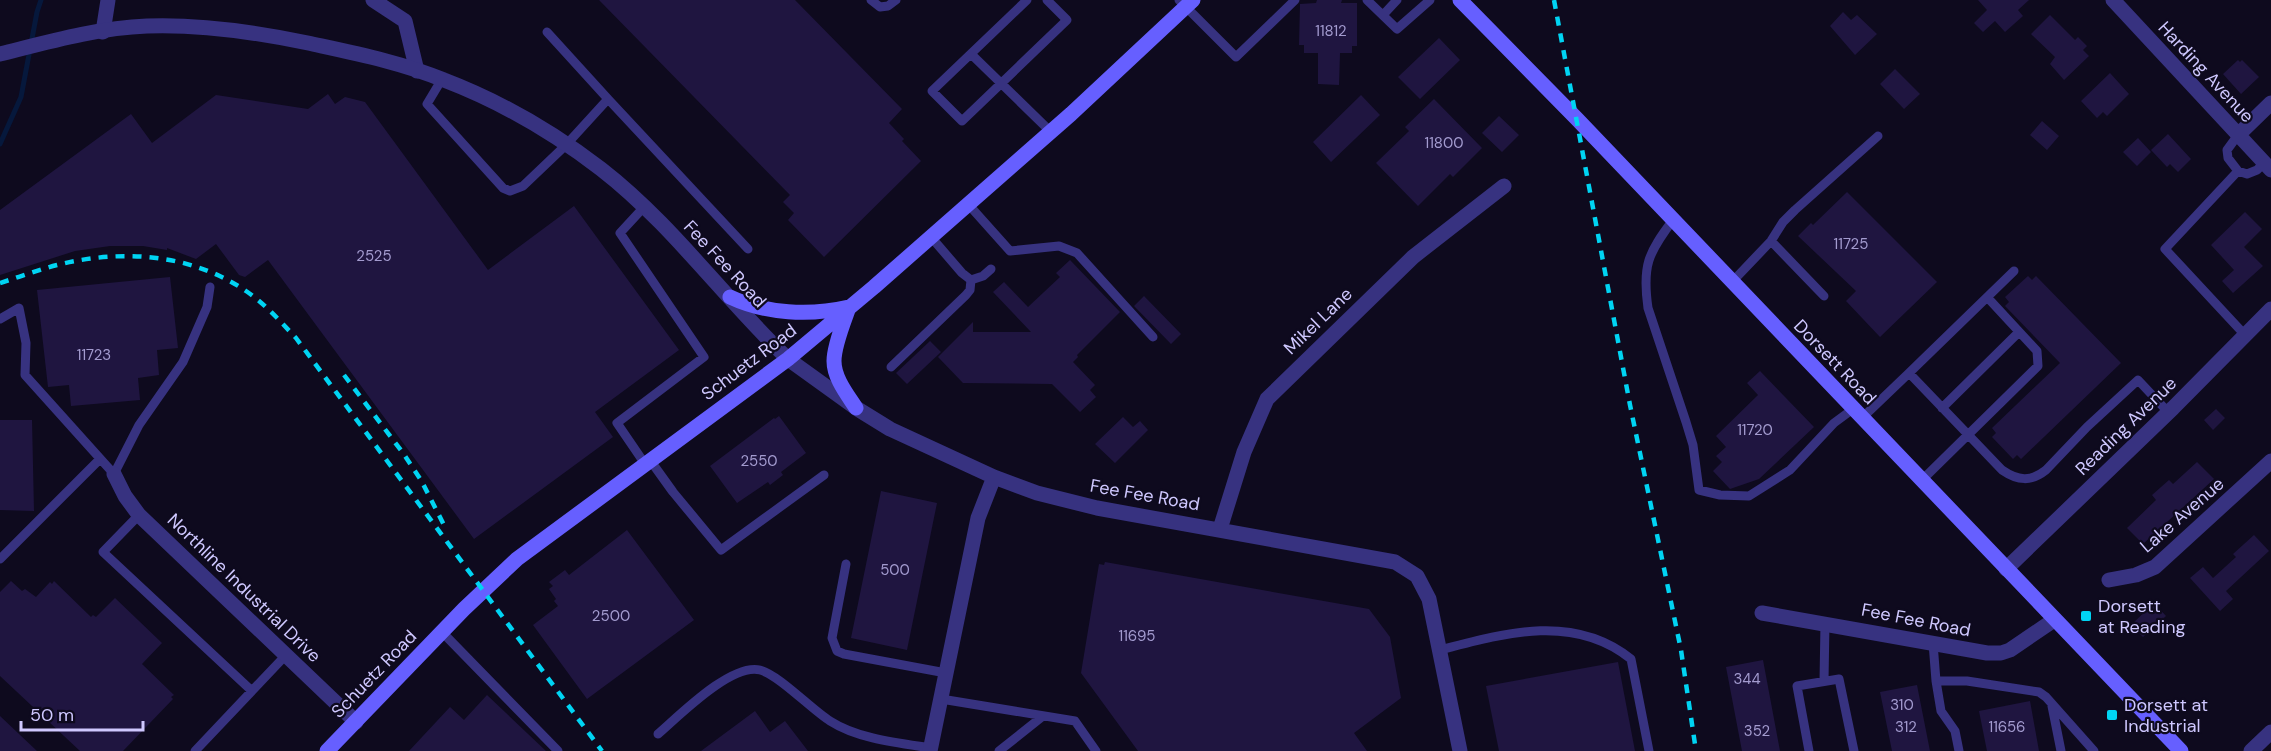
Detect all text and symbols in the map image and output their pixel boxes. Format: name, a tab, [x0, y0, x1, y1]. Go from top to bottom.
street label: Harding Avenue	[2153, 16, 2259, 128]
house number: 11812	[1315, 21, 1347, 41]
house number: 11800	[1424, 133, 1464, 153]
street label: Fee Fee Road	[678, 215, 772, 313]
house number: 11725	[1834, 234, 1868, 254]
house number: 2525	[356, 246, 392, 266]
street label: Mikel Lane	[1278, 282, 1358, 360]
street label: Dorsett Road	[1788, 314, 1882, 410]
street label: Schuetz Road	[697, 318, 801, 406]
house number: 11723	[77, 345, 111, 365]
street label: Reading Avenue	[2070, 371, 2182, 481]
house number: 11720	[1737, 420, 1773, 440]
house number: 2550	[740, 451, 778, 471]
street label: Lake Avenue	[2135, 472, 2229, 558]
street label: Fee Fee Road	[1088, 474, 1202, 516]
street label: Northline Industrial Drive	[162, 508, 326, 668]
house number: 500	[880, 560, 910, 580]
place label: Dorsett at Reading	[2098, 594, 2186, 639]
street label: Fee Fee Road	[1859, 598, 1973, 642]
house number: 2500	[592, 606, 630, 626]
marker: Dorsett at Reading	[2079, 609, 2093, 623]
street label: Schuetz Road	[326, 625, 422, 723]
house number: 11695	[1118, 626, 1156, 646]
house number: 344	[1733, 669, 1761, 689]
place label: Dorsett at Industrial	[2124, 693, 2208, 738]
scale bar	[21, 694, 142, 732]
house number: 310	[1890, 695, 1914, 715]
text: 50 m	[30, 703, 74, 727]
marker: Dorsett at Industrial	[2105, 708, 2119, 722]
house number: 312	[1895, 717, 1917, 737]
house number: 11656	[1988, 717, 2026, 737]
house number: 352	[1744, 721, 1770, 741]

